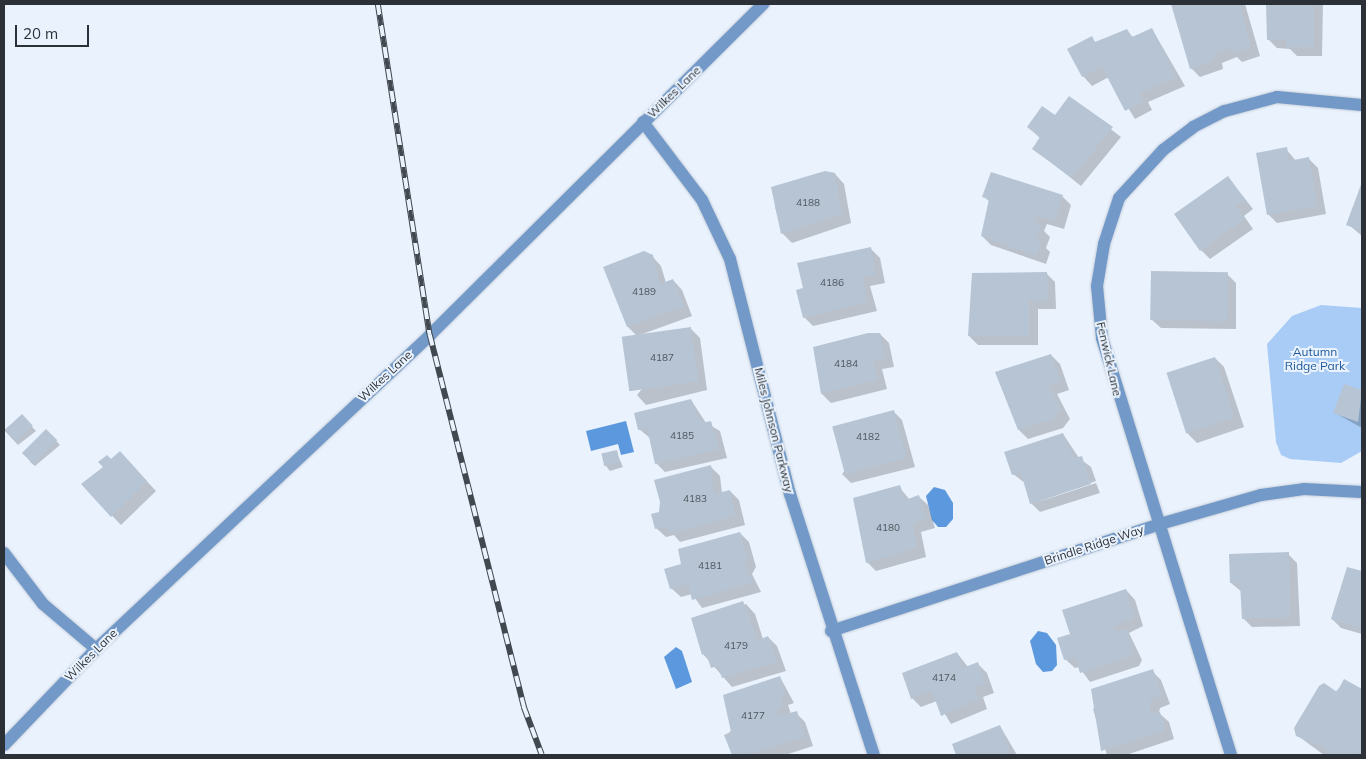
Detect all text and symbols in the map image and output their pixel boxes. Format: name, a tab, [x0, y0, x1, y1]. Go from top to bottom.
scale bar	[18, 15, 91, 47]
text: 20 m	[23, 24, 58, 43]
street label: Wilkes Lane	[645, 63, 703, 121]
house number: 4188	[796, 197, 820, 209]
house number: 4186	[820, 277, 844, 289]
house number: 4189	[632, 286, 656, 298]
street label: Fenwick Lane	[1093, 320, 1125, 398]
park label: Autumn Ridge Park	[1285, 345, 1345, 373]
street label: Wilkes Lane	[355, 348, 415, 404]
house number: 4187	[650, 352, 674, 364]
house number: 4184	[834, 358, 858, 370]
street label: Miles Johnson Parkway	[751, 366, 797, 494]
house number: 4185	[670, 430, 694, 442]
house number: 4182	[856, 431, 880, 443]
house number: 4183	[683, 493, 707, 505]
house number: 4180	[876, 522, 900, 534]
street label: Brindle Ridge Way	[1043, 522, 1145, 568]
house number: 4181	[698, 560, 722, 572]
street label: Wilkes Lane	[62, 626, 120, 684]
house number: 4179	[724, 640, 748, 652]
house number: 4174	[932, 672, 956, 684]
house number: 4177	[741, 710, 765, 722]

